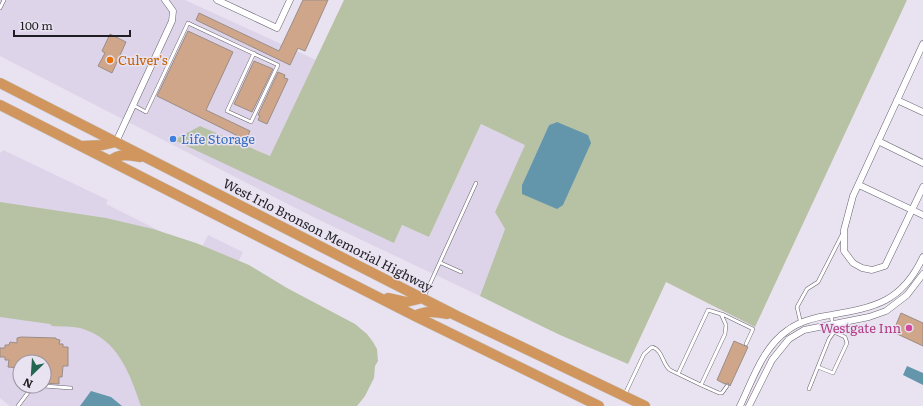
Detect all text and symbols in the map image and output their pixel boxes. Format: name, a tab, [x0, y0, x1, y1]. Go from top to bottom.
scale bar	[14, 12, 130, 38]
text: 100 m	[20, 16, 53, 34]
place label: Culver's	[118, 50, 168, 69]
marker: Culver's	[105, 55, 115, 65]
place label: Life Storage	[181, 129, 255, 148]
marker: Life Storage	[168, 134, 178, 144]
street label: West Irlo Bronson Memorial Highway	[220, 173, 437, 296]
place label: Westgate Inn	[820, 318, 901, 337]
marker: Westgate Inn	[904, 323, 914, 333]
north arrow	[12, 354, 52, 394]
text: N	[20, 375, 35, 393]

